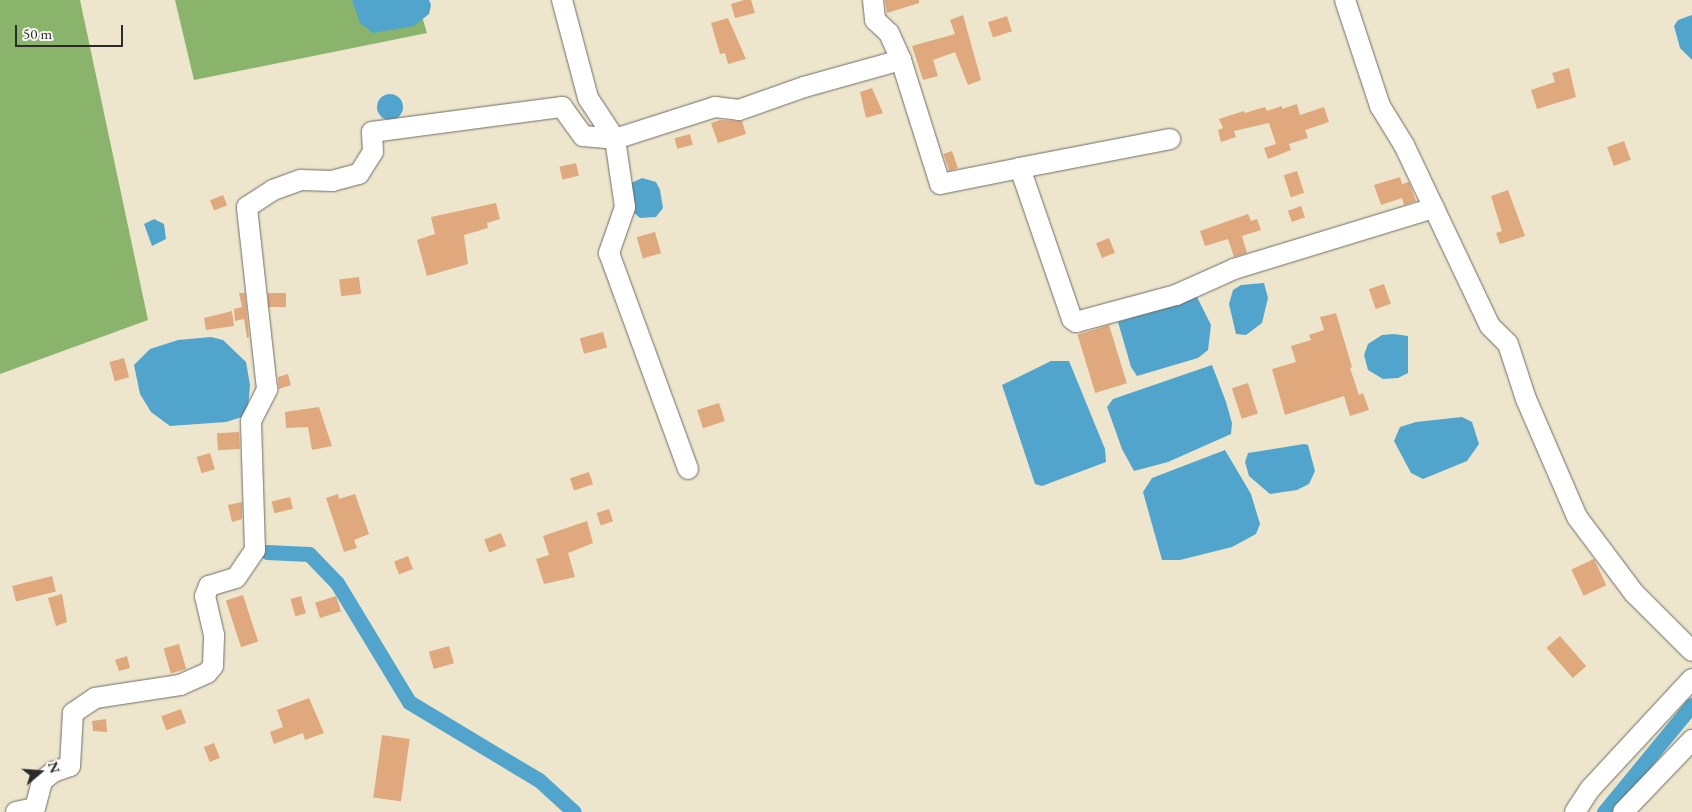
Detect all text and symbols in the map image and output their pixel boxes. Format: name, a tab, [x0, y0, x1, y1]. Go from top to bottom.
scale bar	[18, 15, 125, 47]
text: 50 m	[23, 24, 52, 43]
north arrow	[15, 747, 65, 797]
text: N	[44, 759, 65, 776]

